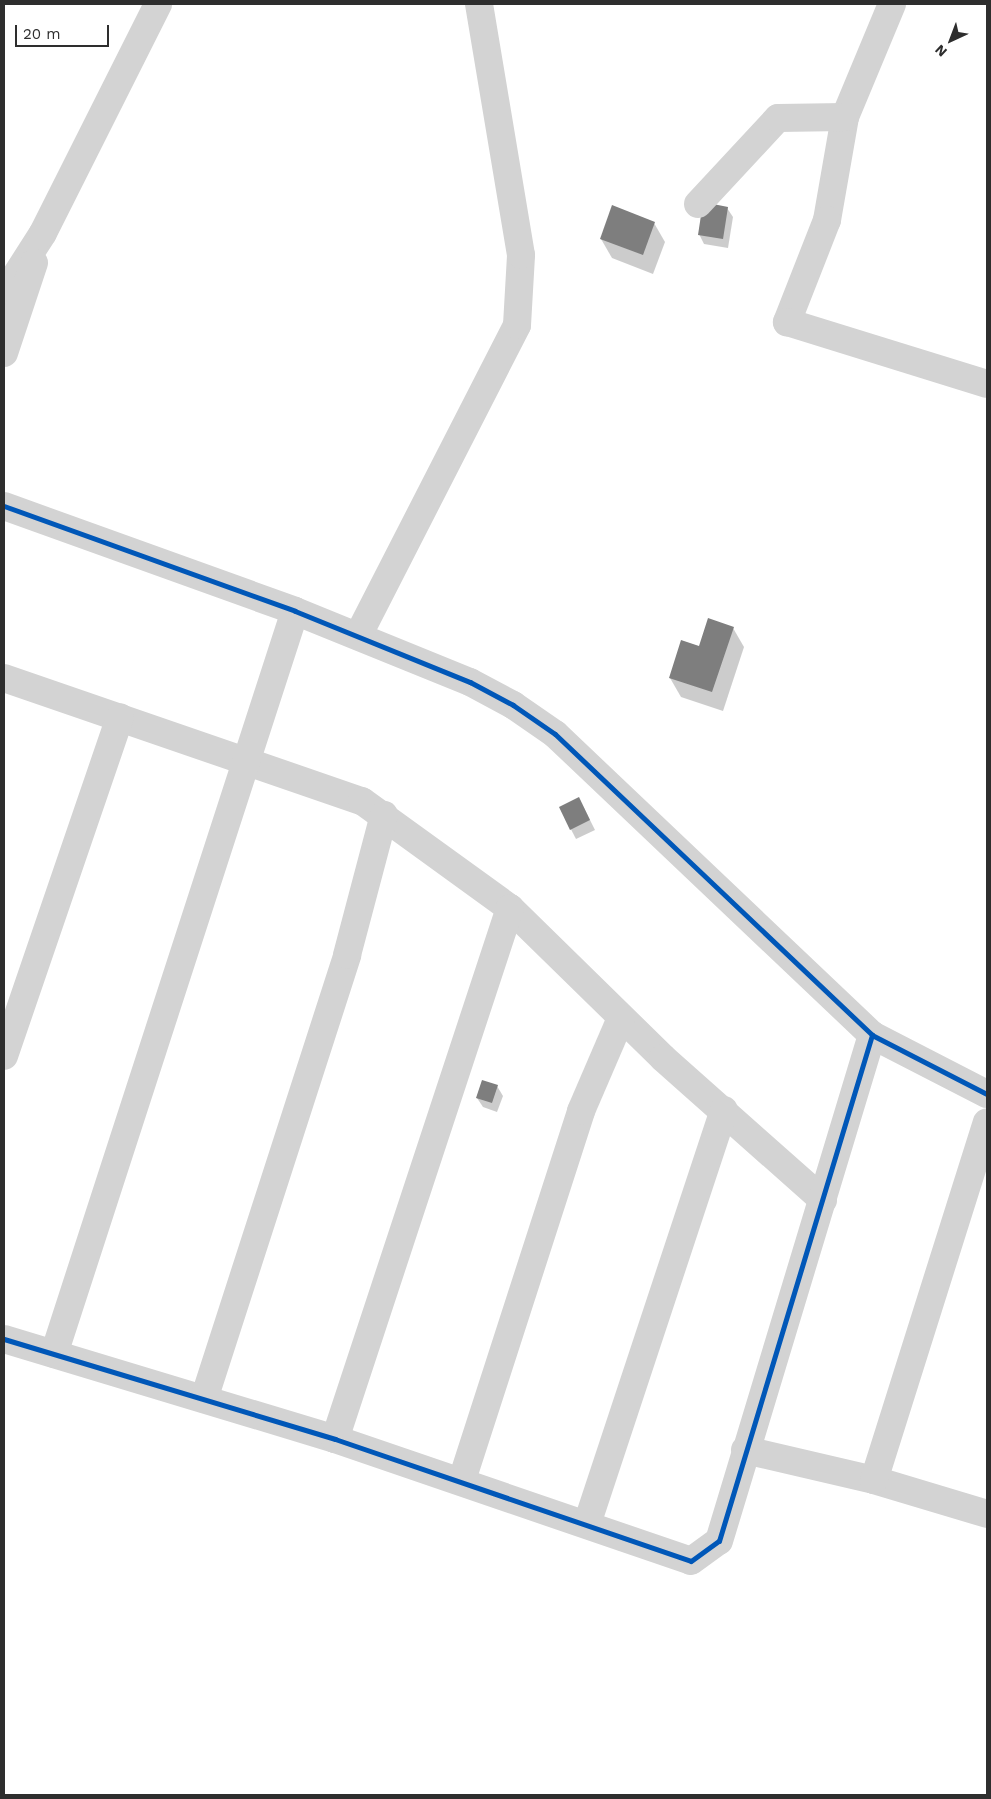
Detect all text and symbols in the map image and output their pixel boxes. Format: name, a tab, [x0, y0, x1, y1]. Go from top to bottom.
scale bar	[18, 15, 111, 47]
north arrow	[926, 15, 976, 65]
text: 20 m	[23, 25, 61, 43]
text: N	[932, 42, 950, 60]

